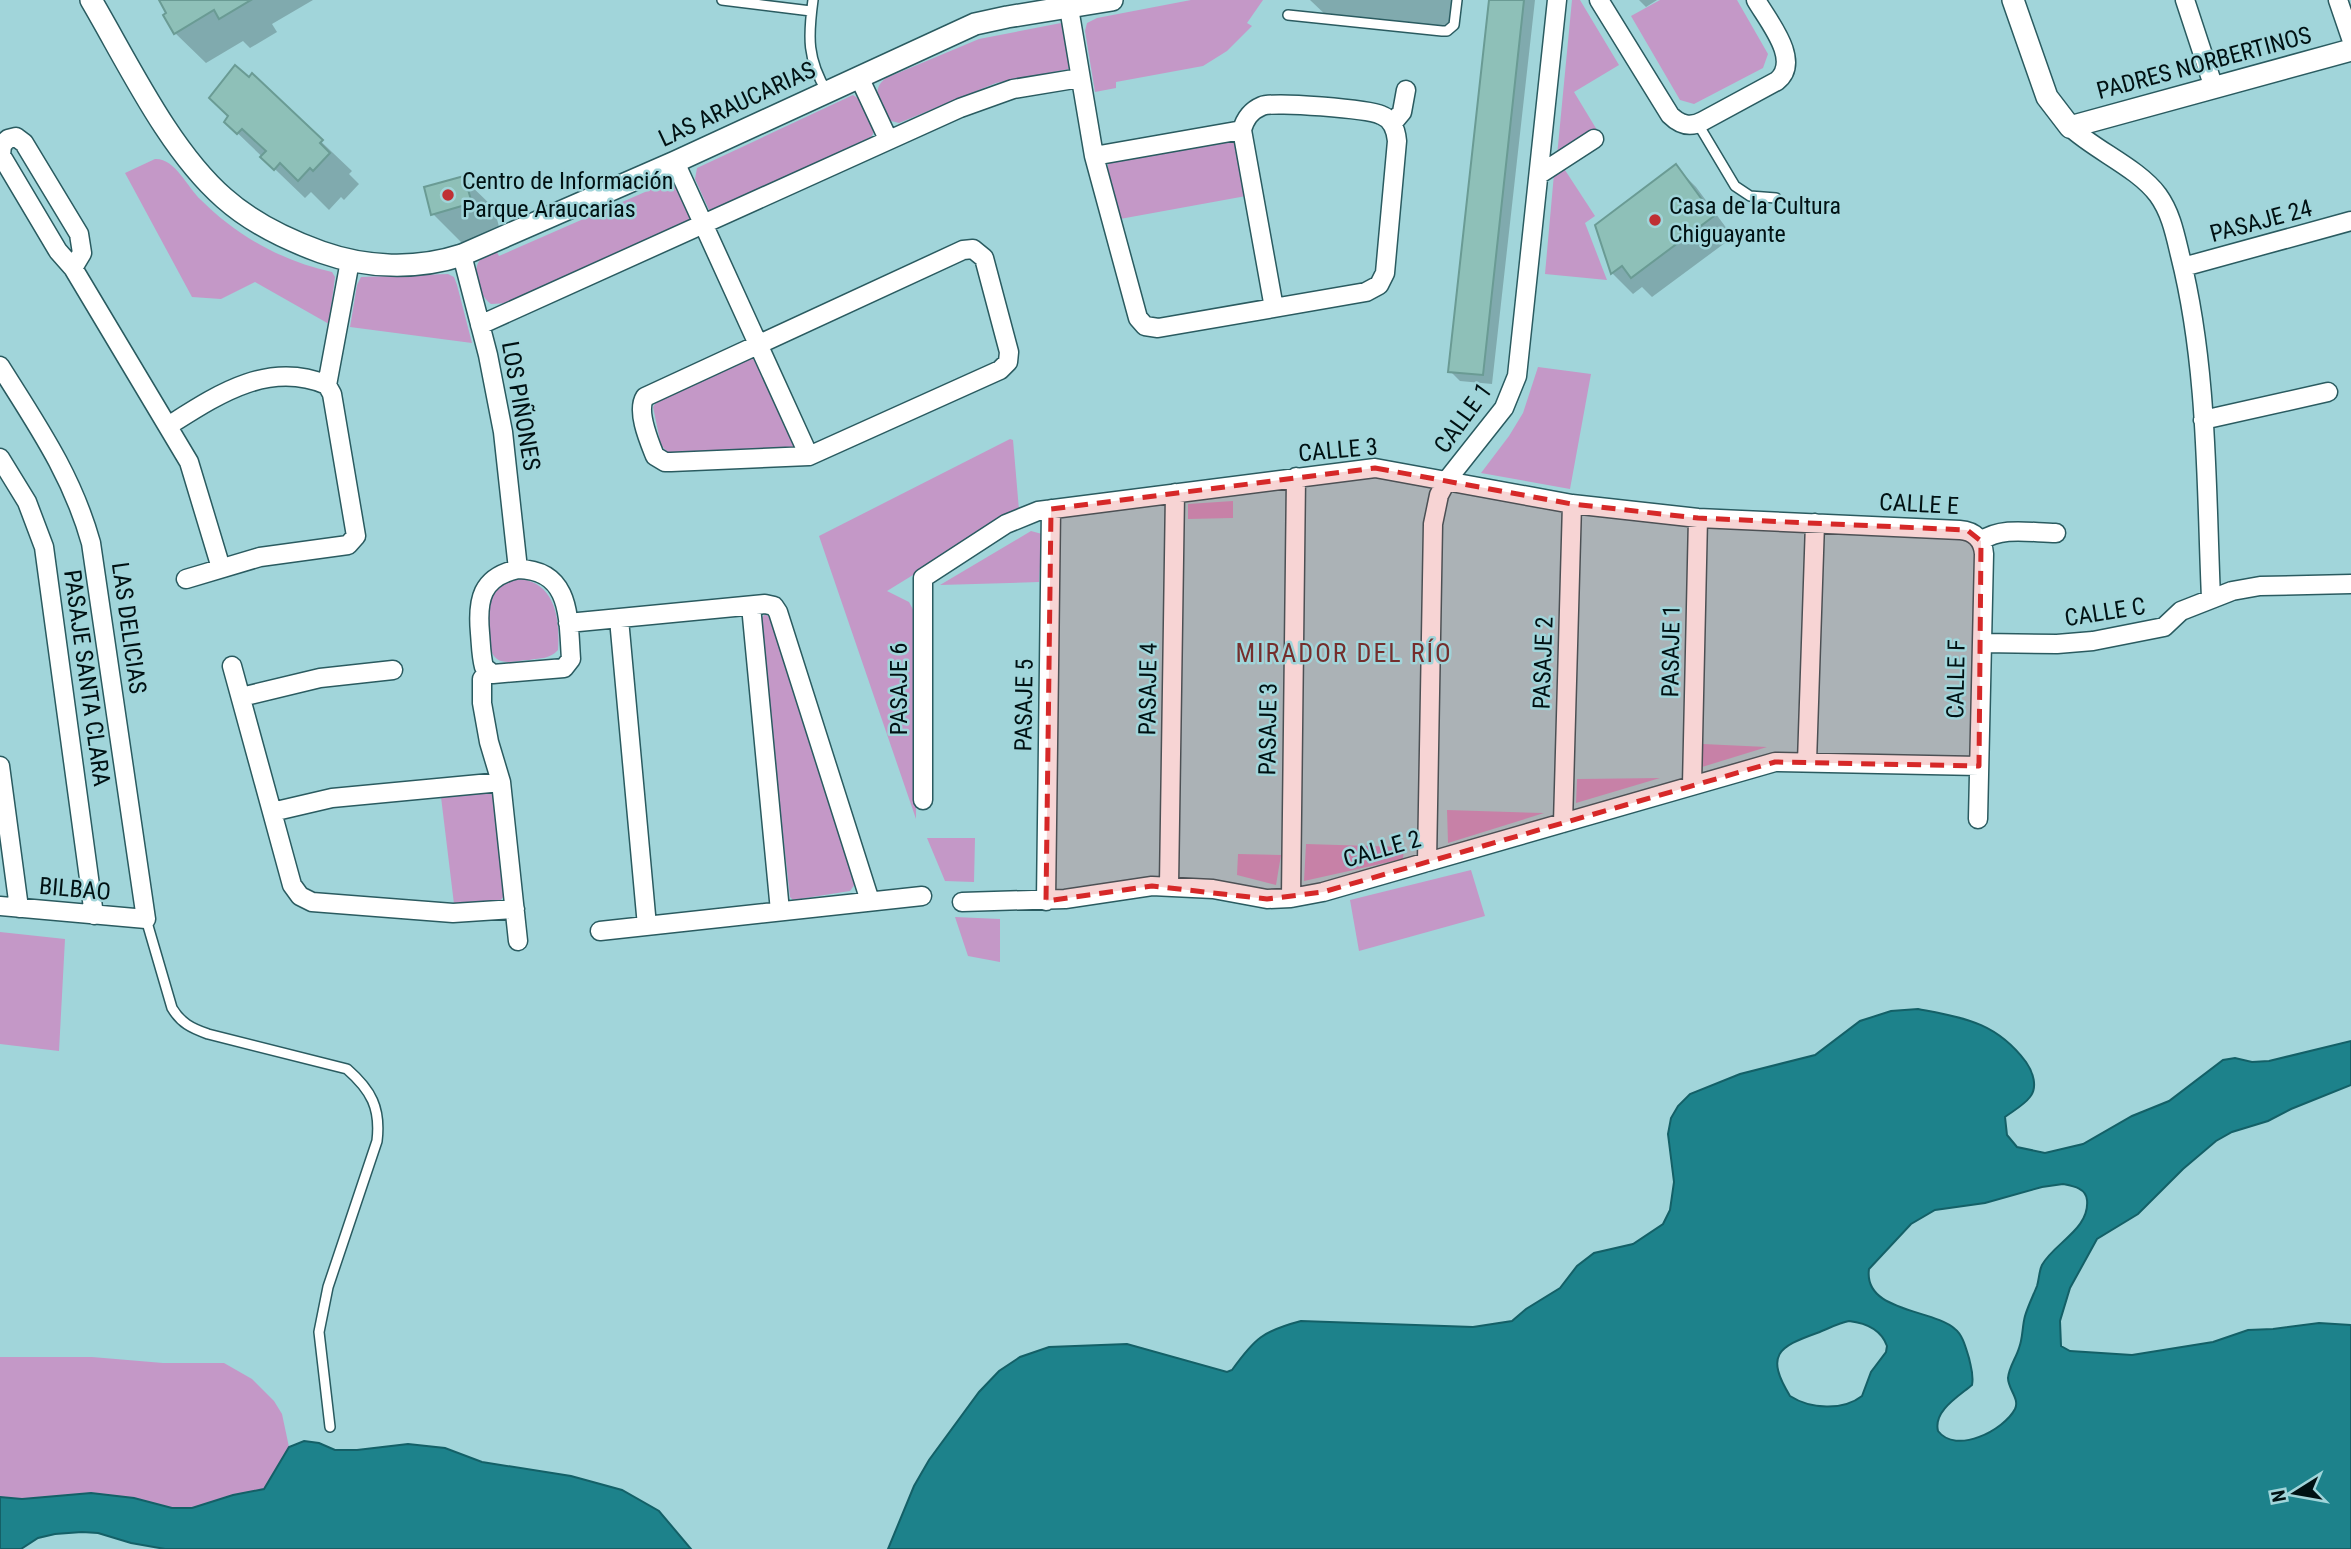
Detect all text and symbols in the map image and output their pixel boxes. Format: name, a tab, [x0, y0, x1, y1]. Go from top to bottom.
street label: PADRES NORBERTINOS	[2094, 21, 2314, 105]
street label: LAS ARAUCARIAS	[654, 55, 820, 153]
place label: Centro de Información Parque Araucarias	[462, 167, 673, 223]
marker: Centro de Información Parque Araucarias	[440, 187, 456, 203]
place label: Casa de la Cultura Chiguayante	[1669, 192, 1841, 248]
street label: PASAJE 24	[2207, 194, 2315, 248]
marker: Casa de la Cultura Chiguayante	[1647, 212, 1663, 228]
street label: LOS PIÑONES	[496, 339, 546, 473]
street label: CALLE 1	[1428, 378, 1498, 458]
street label: CALLE 3	[1297, 433, 1379, 467]
street label: CALLE E	[1879, 488, 1960, 520]
street label: LAS DELICIAS	[106, 560, 152, 696]
street label: PASAJE SANTA CLARA	[58, 568, 116, 788]
street label: CALLE C	[2063, 592, 2147, 632]
street label: PASAJE 1	[1656, 604, 1686, 698]
street label: PASAJE 2	[1527, 616, 1559, 710]
district label: MIRADOR DEL RÍO	[1235, 638, 1453, 668]
street label: CALLE F	[1941, 639, 1971, 719]
street label: PASAJE 4	[1133, 642, 1163, 736]
street label: PASAJE 6	[885, 643, 913, 735]
street label: PASAJE 5	[1009, 658, 1039, 752]
street label: PASAJE 3	[1253, 682, 1283, 776]
street label: CALLE 2	[1340, 825, 1424, 873]
street label: BILBAO	[38, 872, 112, 906]
north arrow	[2260, 1458, 2330, 1528]
text: N	[2266, 1488, 2291, 1504]

